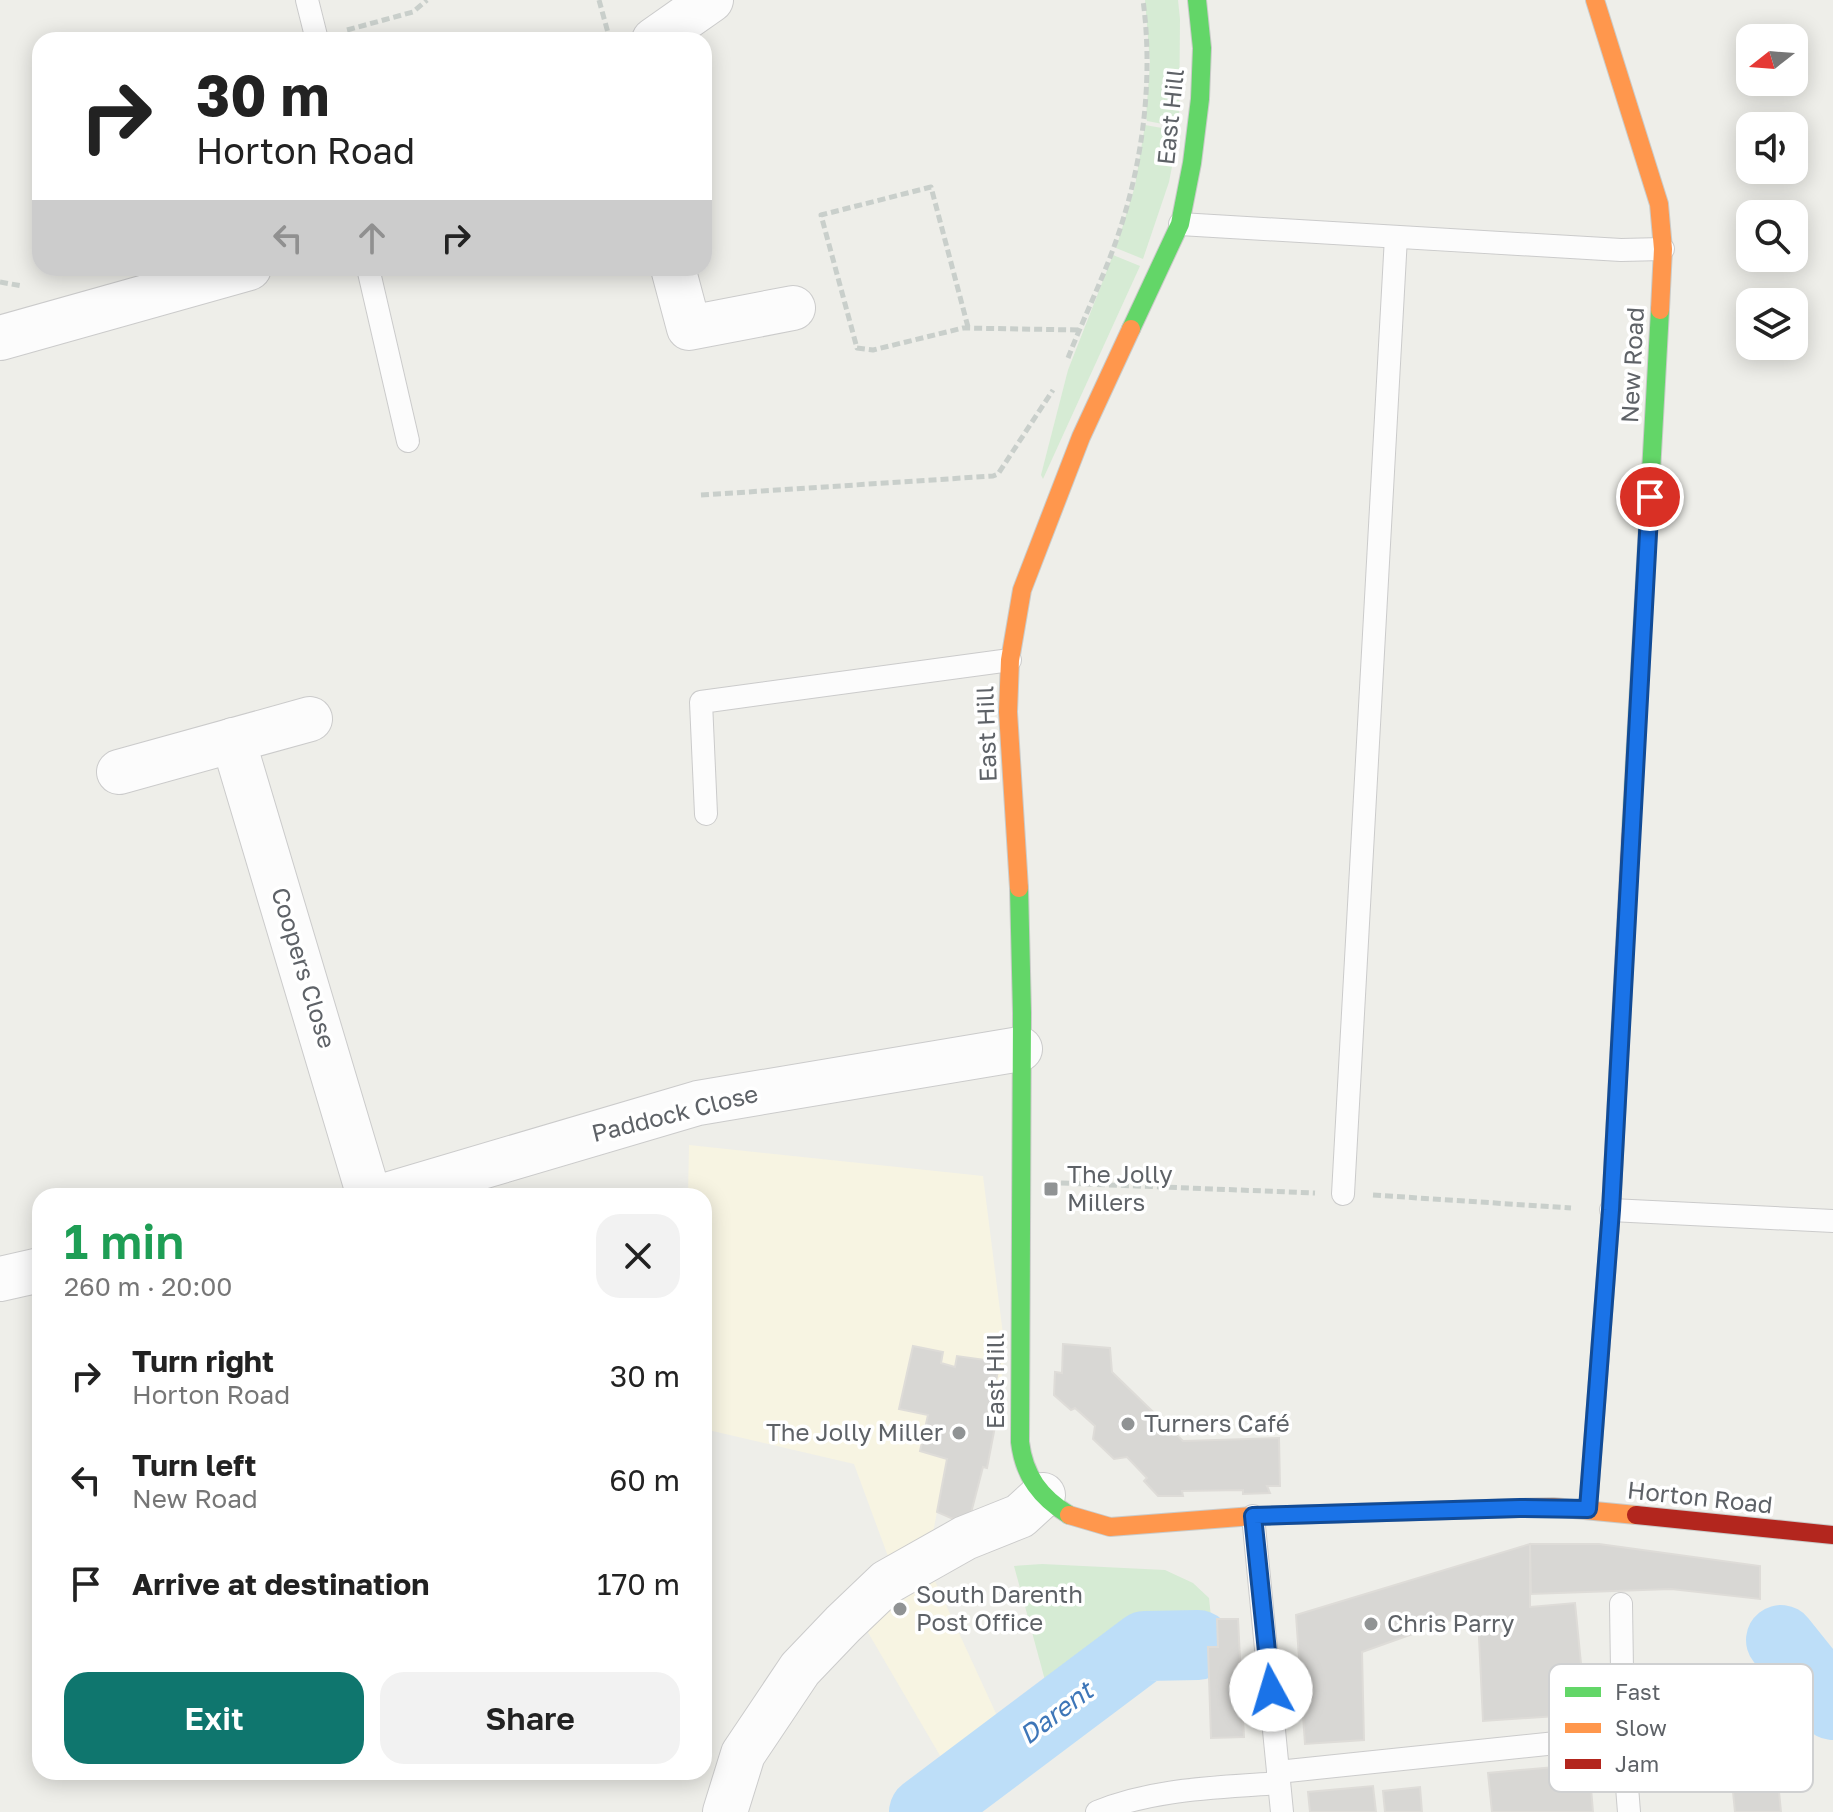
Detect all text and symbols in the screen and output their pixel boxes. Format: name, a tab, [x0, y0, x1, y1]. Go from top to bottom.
north arrow	[1736, 24, 1808, 96]
map controls	[1736, 24, 1808, 360]
text: 30 m	[196, 61, 330, 128]
icon: right	[64, 64, 168, 168]
street label: East Hill	[1150, 67, 1189, 166]
button: sound	[1736, 112, 1808, 184]
text: Horton Road	[196, 129, 415, 172]
button: search	[1736, 200, 1808, 272]
icon: left	[266, 216, 310, 260]
icon: ahead	[350, 216, 394, 260]
icon: right	[434, 216, 478, 260]
button: layers	[1736, 288, 1808, 360]
street label: New Road	[1614, 306, 1649, 424]
pin	[1616, 463, 1684, 531]
icon: arrive	[1628, 475, 1672, 519]
street label: East Hill	[969, 685, 1002, 783]
street label: Coopers Close	[266, 884, 343, 1052]
street label: Paddock Close	[588, 1078, 761, 1147]
place label: The Jolly Millers	[1067, 1159, 1173, 1216]
marker: The Jolly Millers	[1042, 1180, 1060, 1198]
text: 1 min	[64, 1212, 184, 1270]
button: close	[596, 1214, 680, 1298]
text: 260 m · 20:00	[64, 1271, 232, 1302]
street label: East Hill	[980, 1333, 1009, 1429]
text: Turn right	[132, 1343, 274, 1379]
icon: right	[64, 1354, 108, 1398]
text: 30 m	[610, 1358, 680, 1394]
text: Horton Road	[132, 1379, 290, 1410]
place label: Turners Café	[1144, 1408, 1290, 1437]
marker: Turners Café	[1119, 1415, 1137, 1433]
place label: The Jolly Miller	[766, 1417, 943, 1446]
marker: The Jolly Miller	[950, 1424, 968, 1442]
text: Turn left	[132, 1447, 257, 1483]
icon: left	[64, 1458, 108, 1502]
text: 60 m	[609, 1462, 680, 1498]
street label: Horton Road	[1626, 1474, 1774, 1519]
text: New Road	[132, 1483, 258, 1514]
icon: arrive	[64, 1562, 108, 1606]
text: Arrive at destination	[132, 1566, 429, 1602]
text: 170 m	[597, 1566, 680, 1602]
place label: South Darenth Post Office	[916, 1579, 1083, 1636]
marker: South Darenth Post Office	[891, 1600, 909, 1618]
place label: Chris Parry	[1387, 1608, 1515, 1637]
marker: Chris Parry	[1362, 1615, 1380, 1633]
position arrow	[1229, 1648, 1313, 1732]
legend	[1549, 1664, 1813, 1792]
button: Exit	[64, 1672, 364, 1764]
button: Share	[380, 1672, 680, 1764]
water label: Darent	[1013, 1673, 1101, 1750]
text: Fast	[1615, 1678, 1661, 1705]
text: Slow	[1615, 1714, 1667, 1741]
text: Jam	[1615, 1750, 1659, 1777]

